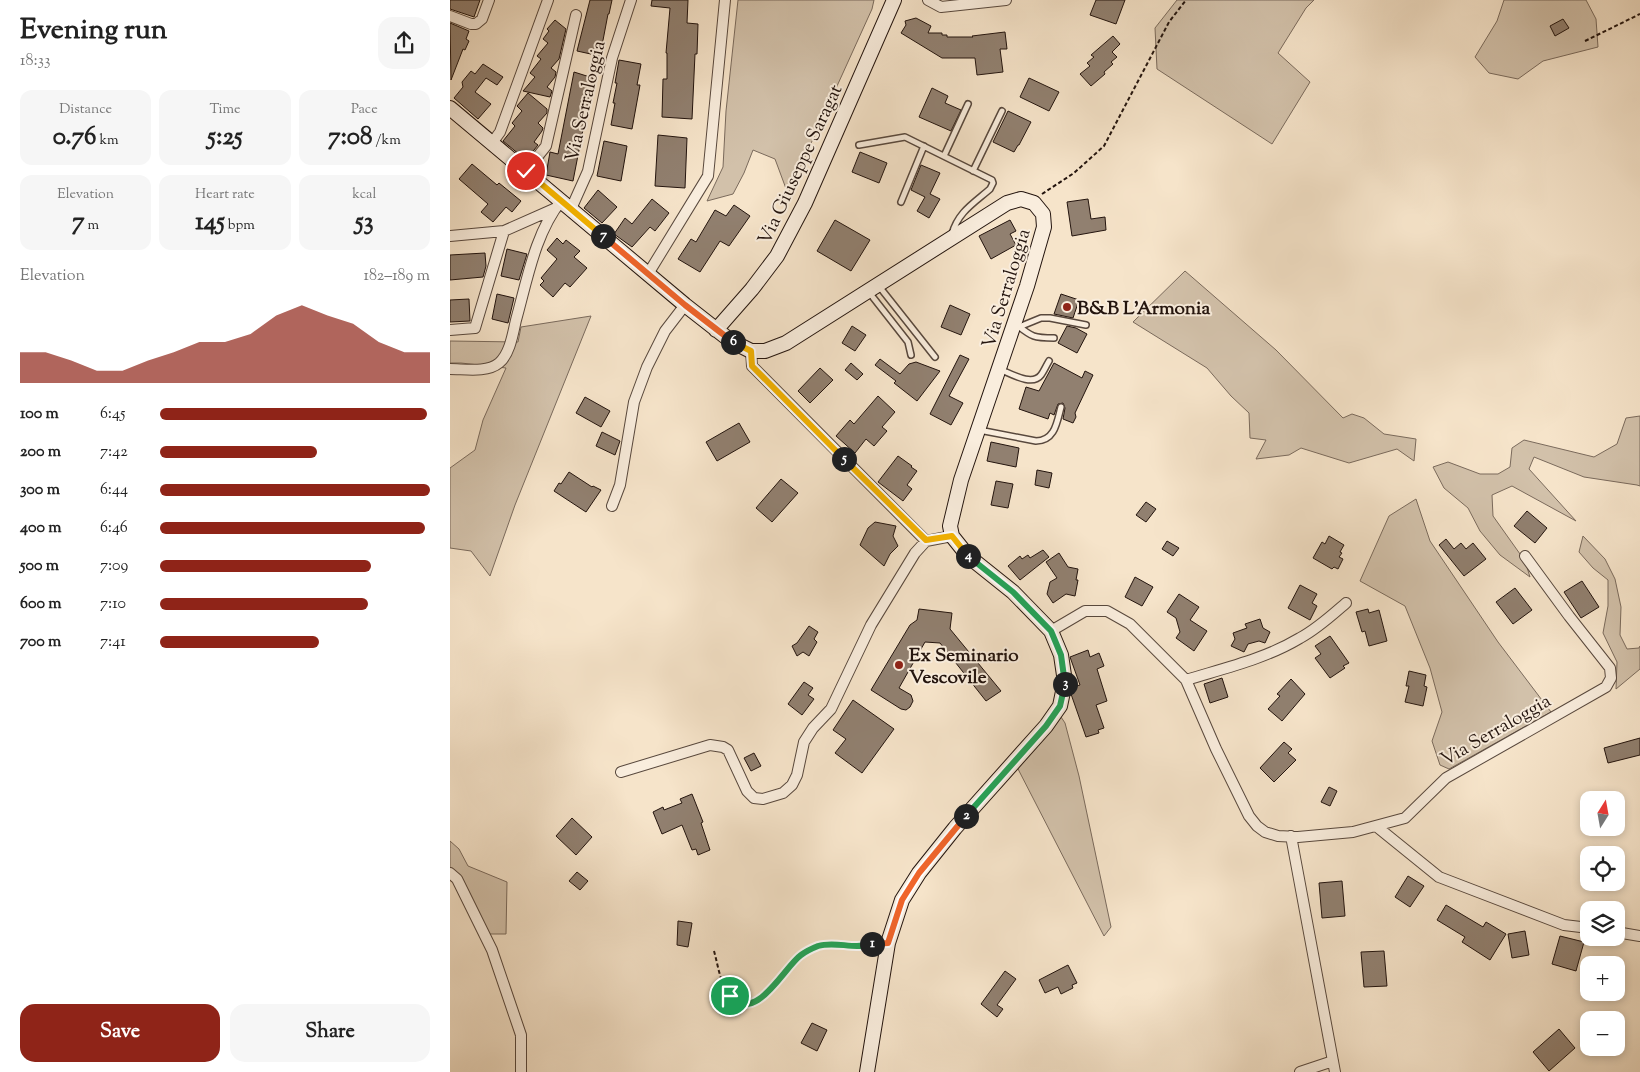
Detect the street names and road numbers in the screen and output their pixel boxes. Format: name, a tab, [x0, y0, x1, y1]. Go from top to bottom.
street label: Via Serraloggia	[559, 38, 614, 165]
street label: Via Giuseppe Saragat	[752, 80, 850, 250]
street label: Via Serraloggia	[976, 225, 1038, 352]
street label: Via Serraloggia	[1436, 688, 1557, 774]

